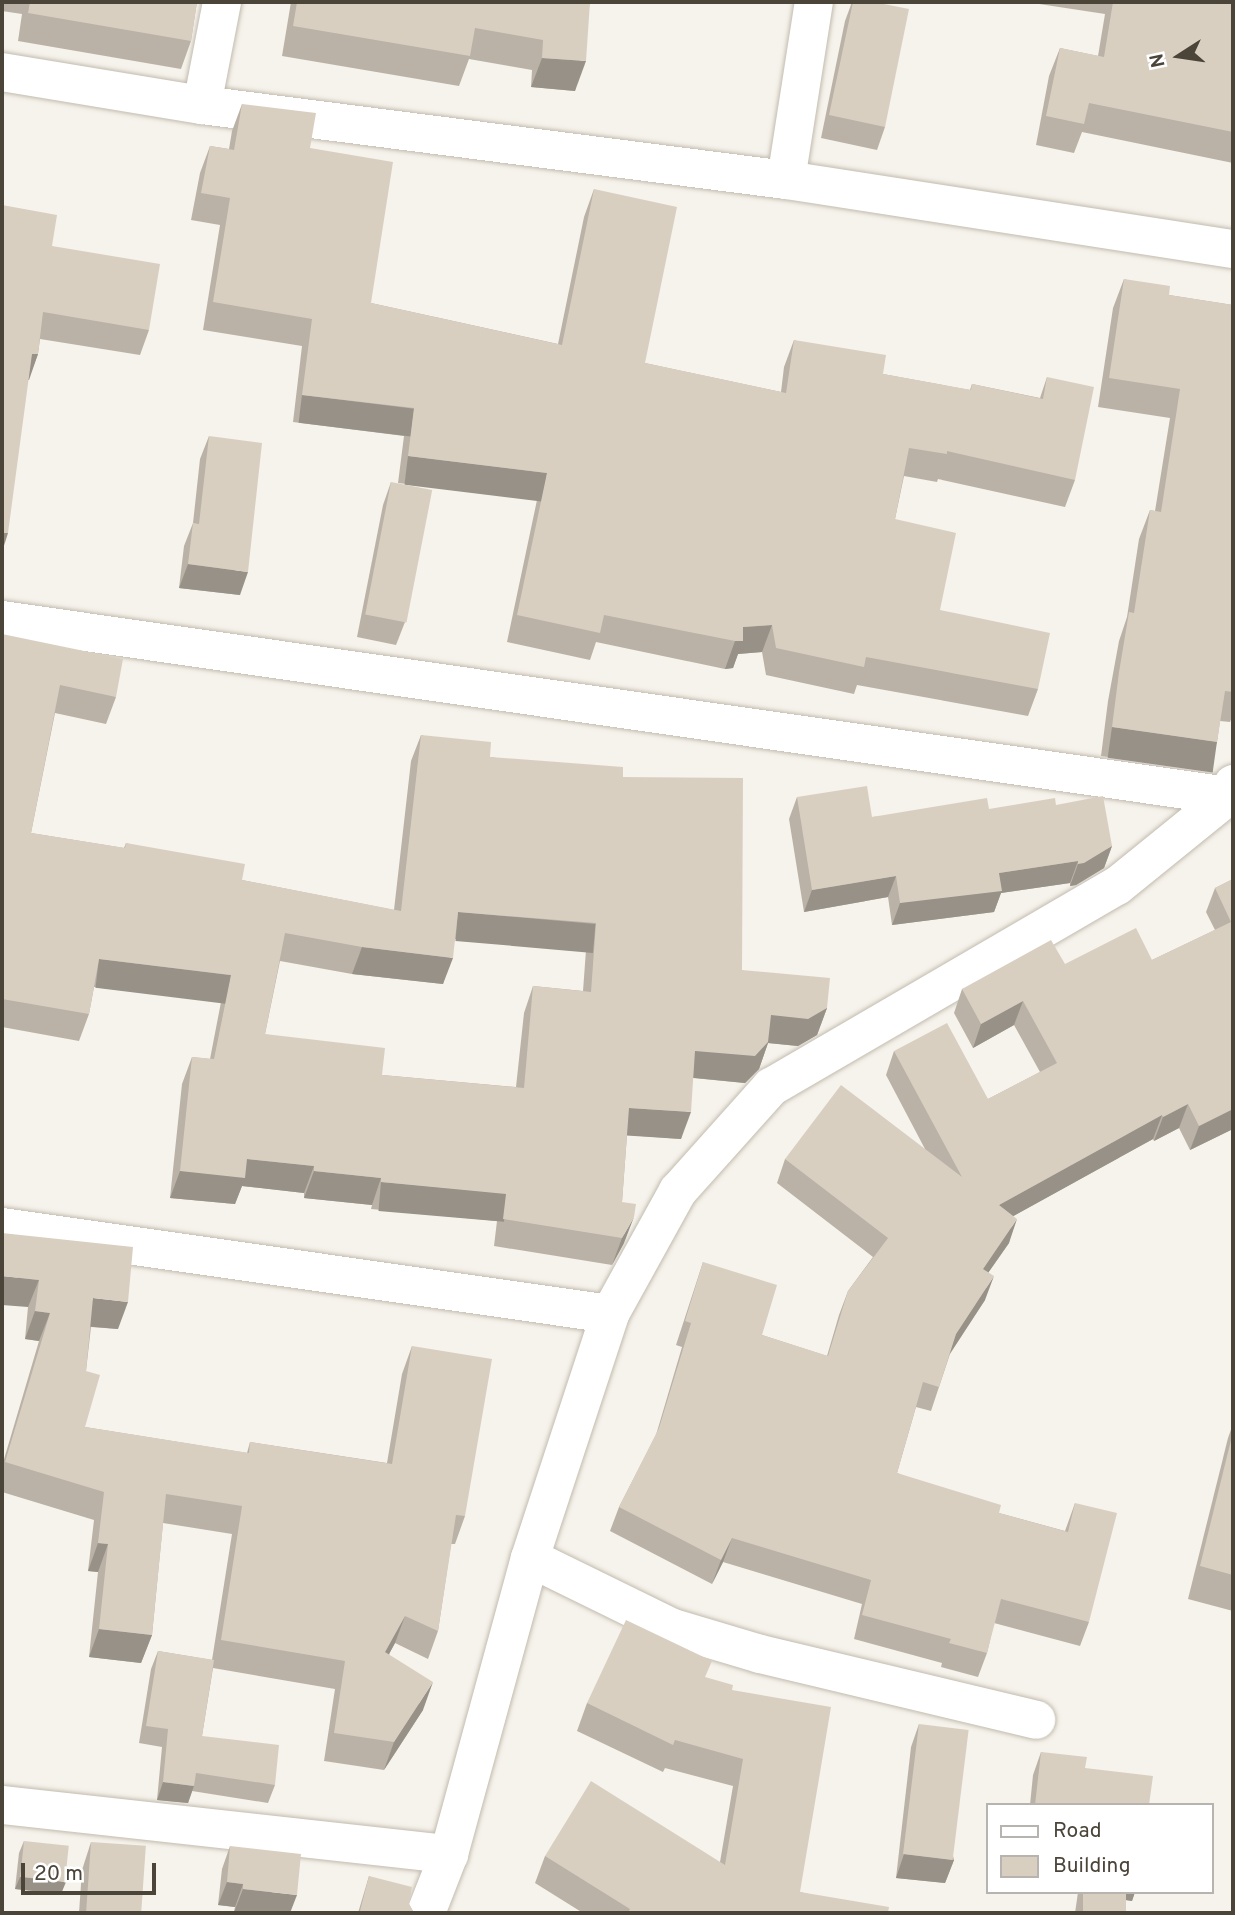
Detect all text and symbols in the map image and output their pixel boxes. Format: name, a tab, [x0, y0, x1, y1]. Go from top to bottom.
north arrow	[1144, 21, 1214, 91]
text: N	[1145, 51, 1172, 70]
legend	[986, 1803, 1214, 1894]
text: Road	[1053, 1818, 1102, 1845]
scale bar	[24, 1848, 159, 1892]
text: Building	[1053, 1853, 1131, 1880]
text: 20 m	[34, 1861, 83, 1888]

